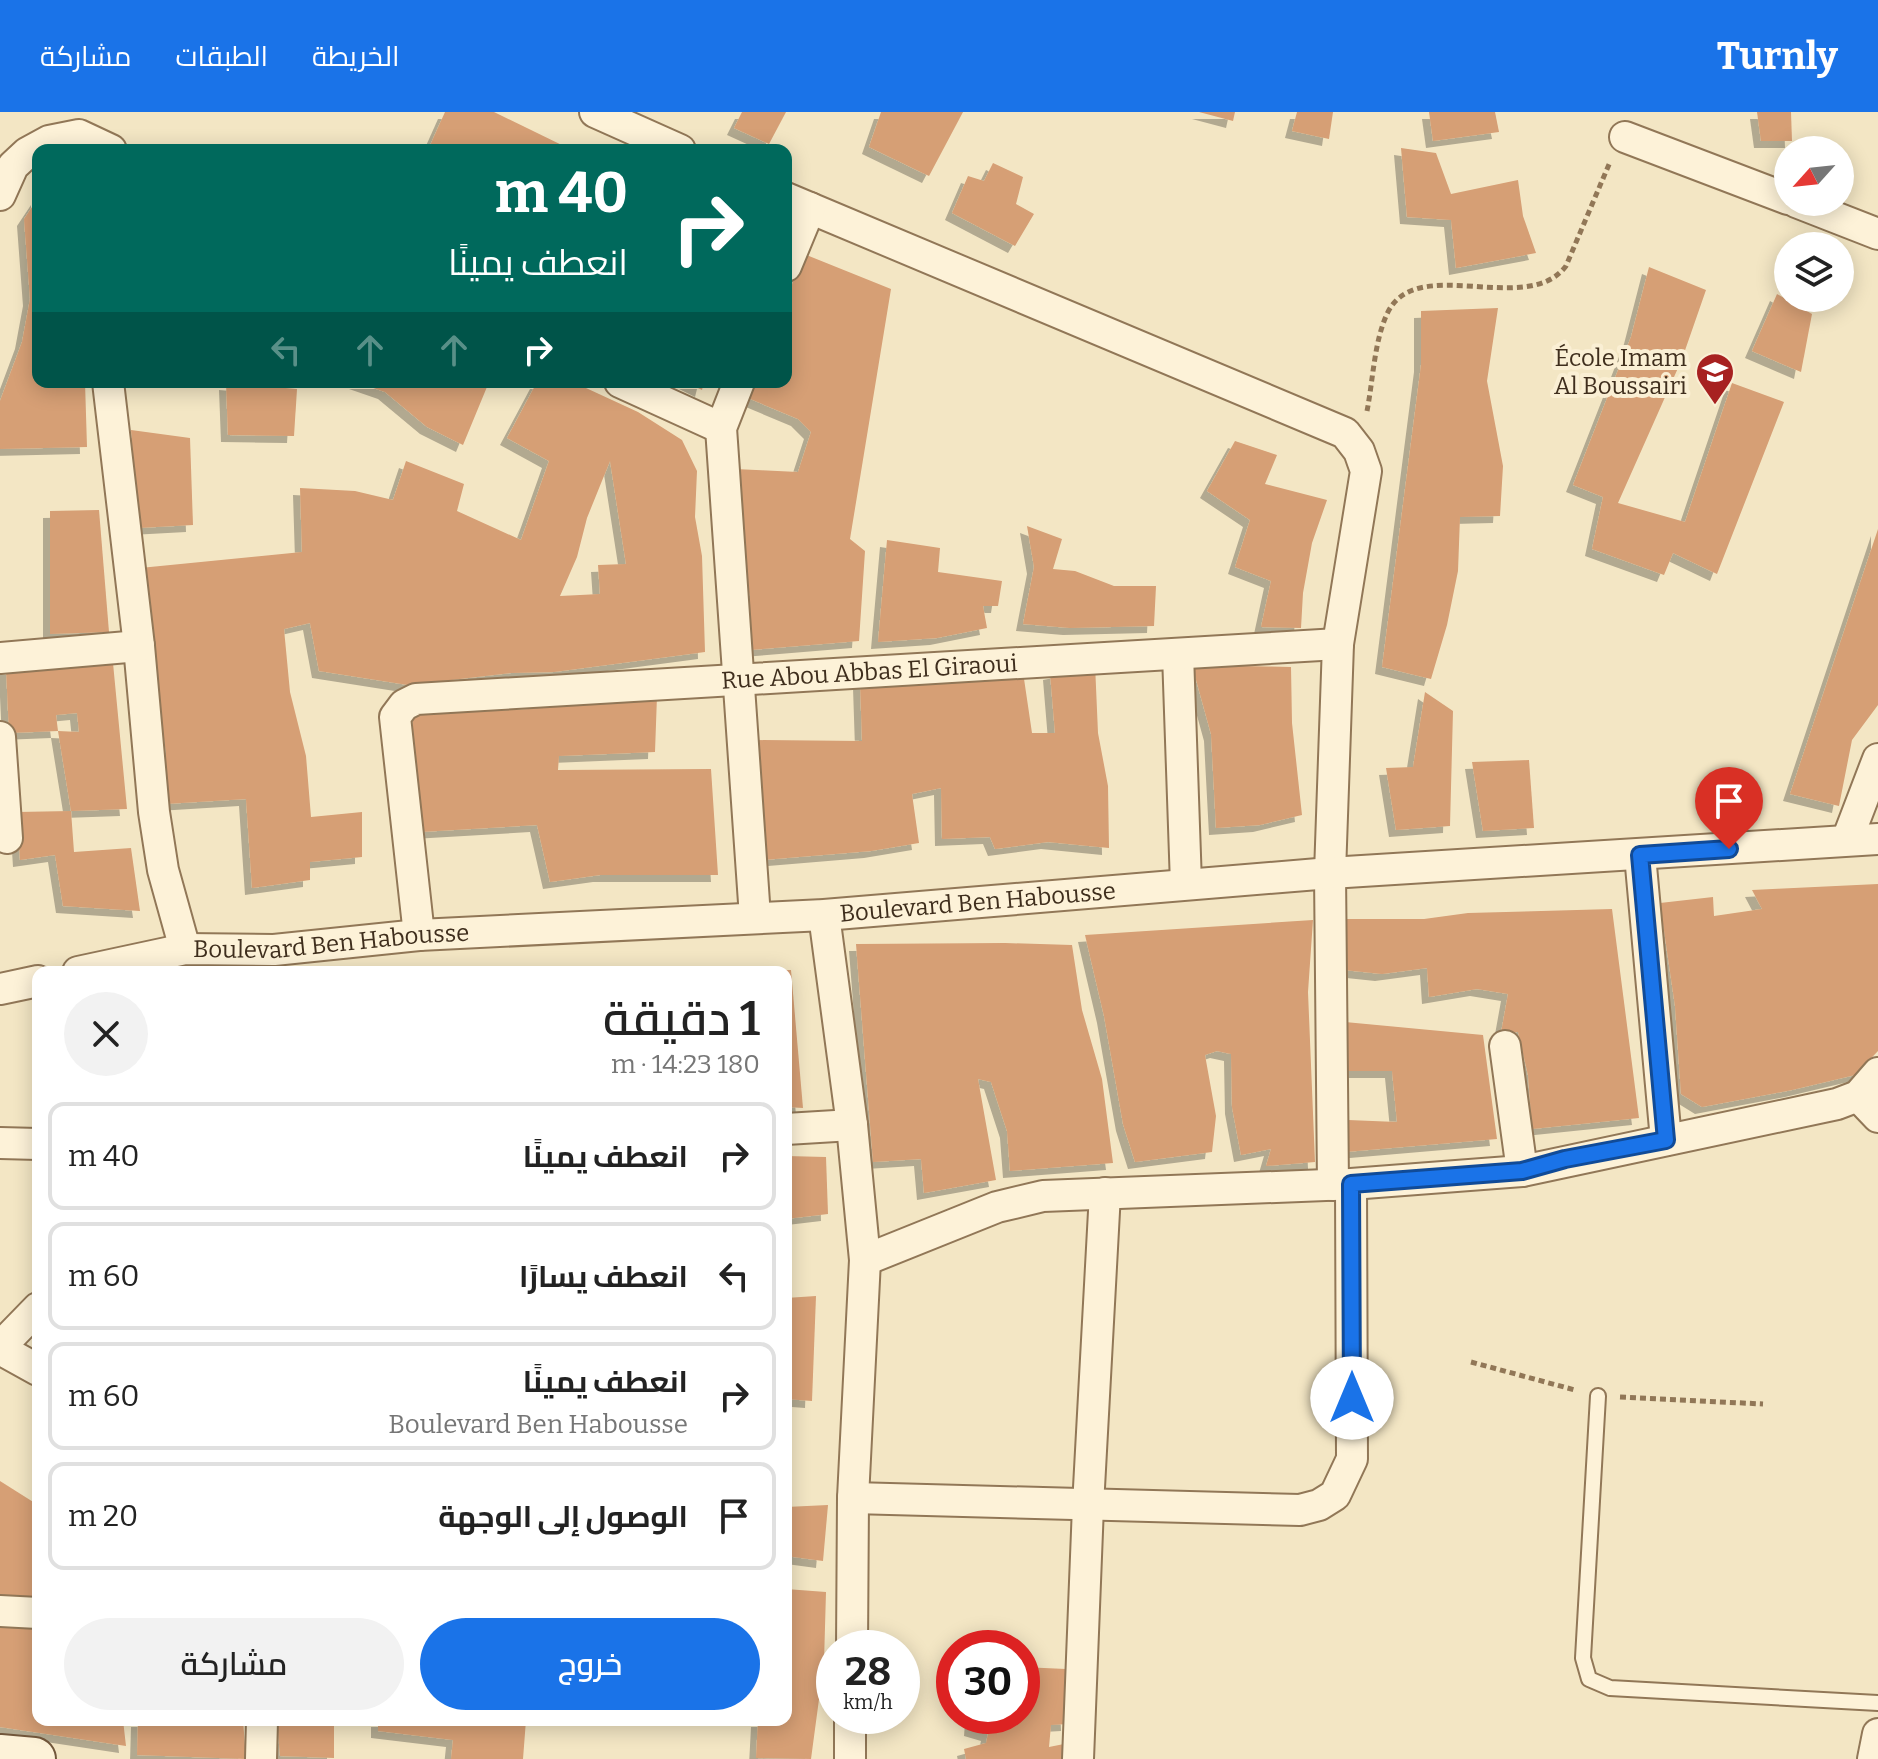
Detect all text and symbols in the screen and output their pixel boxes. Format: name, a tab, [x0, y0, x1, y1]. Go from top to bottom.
text: Turnly	[1717, 33, 1838, 79]
text: مشاركة	[40, 40, 131, 73]
text: الطبقات	[175, 40, 268, 73]
text: الخريطة	[312, 40, 399, 73]
north arrow	[1774, 136, 1854, 216]
map controls	[1774, 136, 1854, 312]
text: 40 m	[495, 160, 628, 227]
icon: right	[656, 176, 760, 280]
button: layers	[1774, 232, 1854, 312]
text: انعطف يمينًا	[448, 241, 628, 285]
icon: left	[264, 328, 308, 372]
icon: ahead	[348, 328, 392, 372]
icon: ahead	[432, 328, 476, 372]
icon: right	[516, 328, 560, 372]
place label: École Imam Al Boussairi	[1554, 343, 1687, 400]
school or university icon: École Imam Al Boussairi	[1694, 351, 1736, 406]
street label: Rue Abou Abbas El Giraoui	[721, 649, 1018, 695]
pin	[1695, 767, 1763, 849]
icon: arrive	[1707, 779, 1751, 823]
street label: Boulevard Ben Habousse	[839, 877, 1117, 928]
street label: Boulevard Ben Habousse	[193, 919, 470, 964]
text: 1 دقيقة	[603, 990, 760, 1048]
button: close	[64, 992, 148, 1076]
text: 180 m · 14:23	[611, 1049, 760, 1080]
icon: right	[712, 1134, 756, 1178]
text: 40 m	[68, 1138, 139, 1174]
text: انعطف يمينًا	[523, 1139, 688, 1175]
icon: left	[712, 1254, 756, 1298]
text: 60 m	[68, 1258, 139, 1294]
text: انعطف يسارًا	[519, 1259, 688, 1295]
position arrow	[1310, 1356, 1394, 1440]
text: انعطف يمينًا	[523, 1364, 688, 1400]
icon: right	[712, 1374, 756, 1418]
text: 60 m	[68, 1378, 139, 1414]
text: Boulevard Ben Habousse	[388, 1409, 688, 1440]
icon: arrive	[712, 1494, 756, 1538]
text: 20 m	[68, 1498, 138, 1534]
text: الوصول إلى الوجهة	[438, 1499, 688, 1535]
button: مشاركة	[64, 1618, 404, 1710]
button: خروج	[420, 1618, 760, 1710]
speed limit sign: 30	[936, 1630, 1040, 1734]
text: 28	[845, 1648, 891, 1696]
text: km/h	[843, 1690, 893, 1714]

